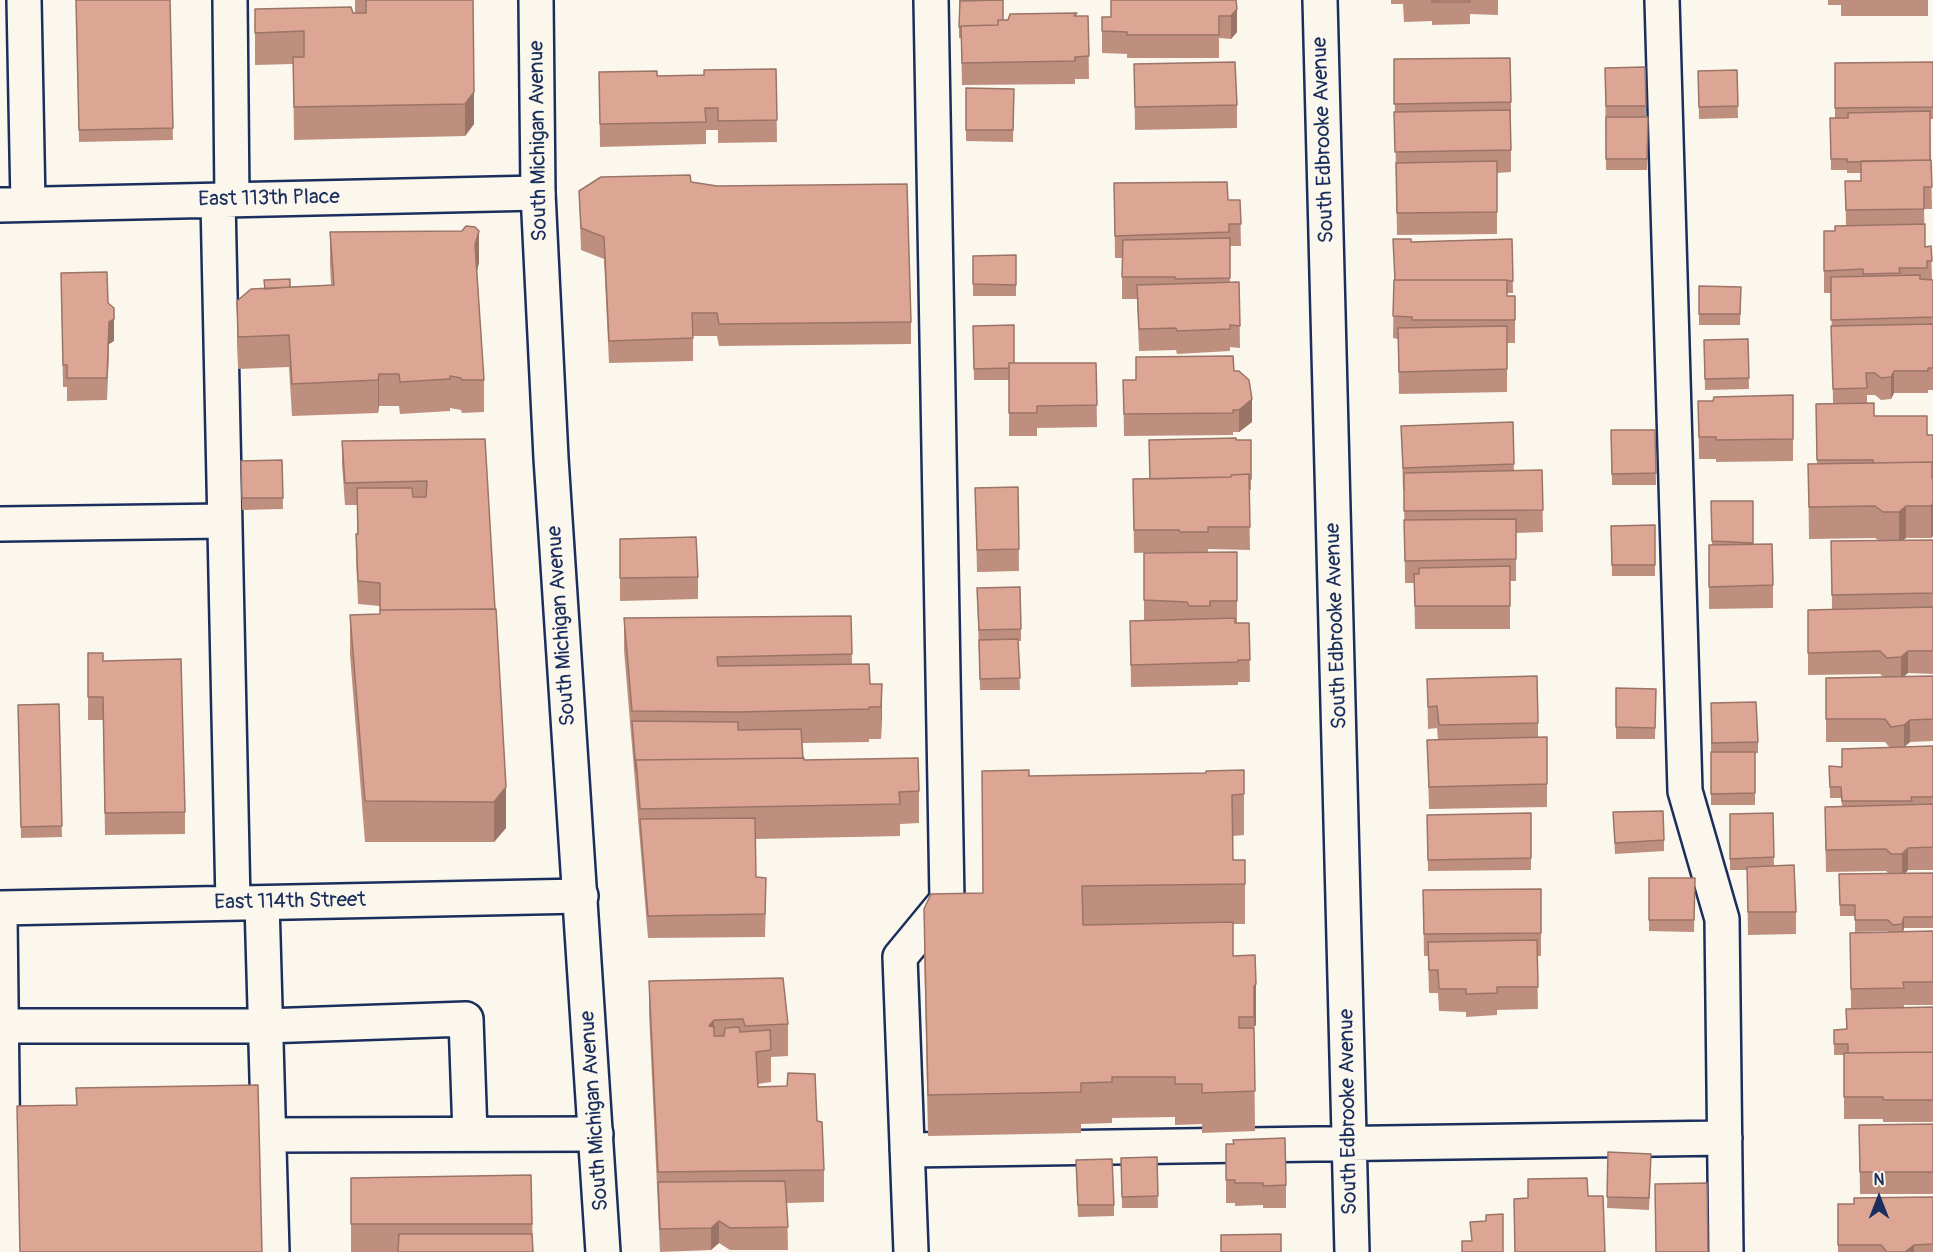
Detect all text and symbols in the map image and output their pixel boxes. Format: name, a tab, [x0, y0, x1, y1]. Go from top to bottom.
street label: South Edbrooke Avenue	[1308, 36, 1340, 244]
street label: South Michigan Avenue	[525, 40, 553, 242]
street label: East 113th Place	[198, 185, 340, 213]
street label: South Edbrooke Avenue	[1321, 522, 1353, 730]
street label: South Michigan Avenue	[542, 525, 582, 727]
street label: East 114th Street	[214, 888, 366, 916]
street label: South Edbrooke Avenue	[1335, 1009, 1363, 1215]
street label: South Michigan Avenue	[575, 1010, 615, 1212]
north arrow	[1849, 1168, 1909, 1228]
text: N	[1874, 1170, 1884, 1190]

